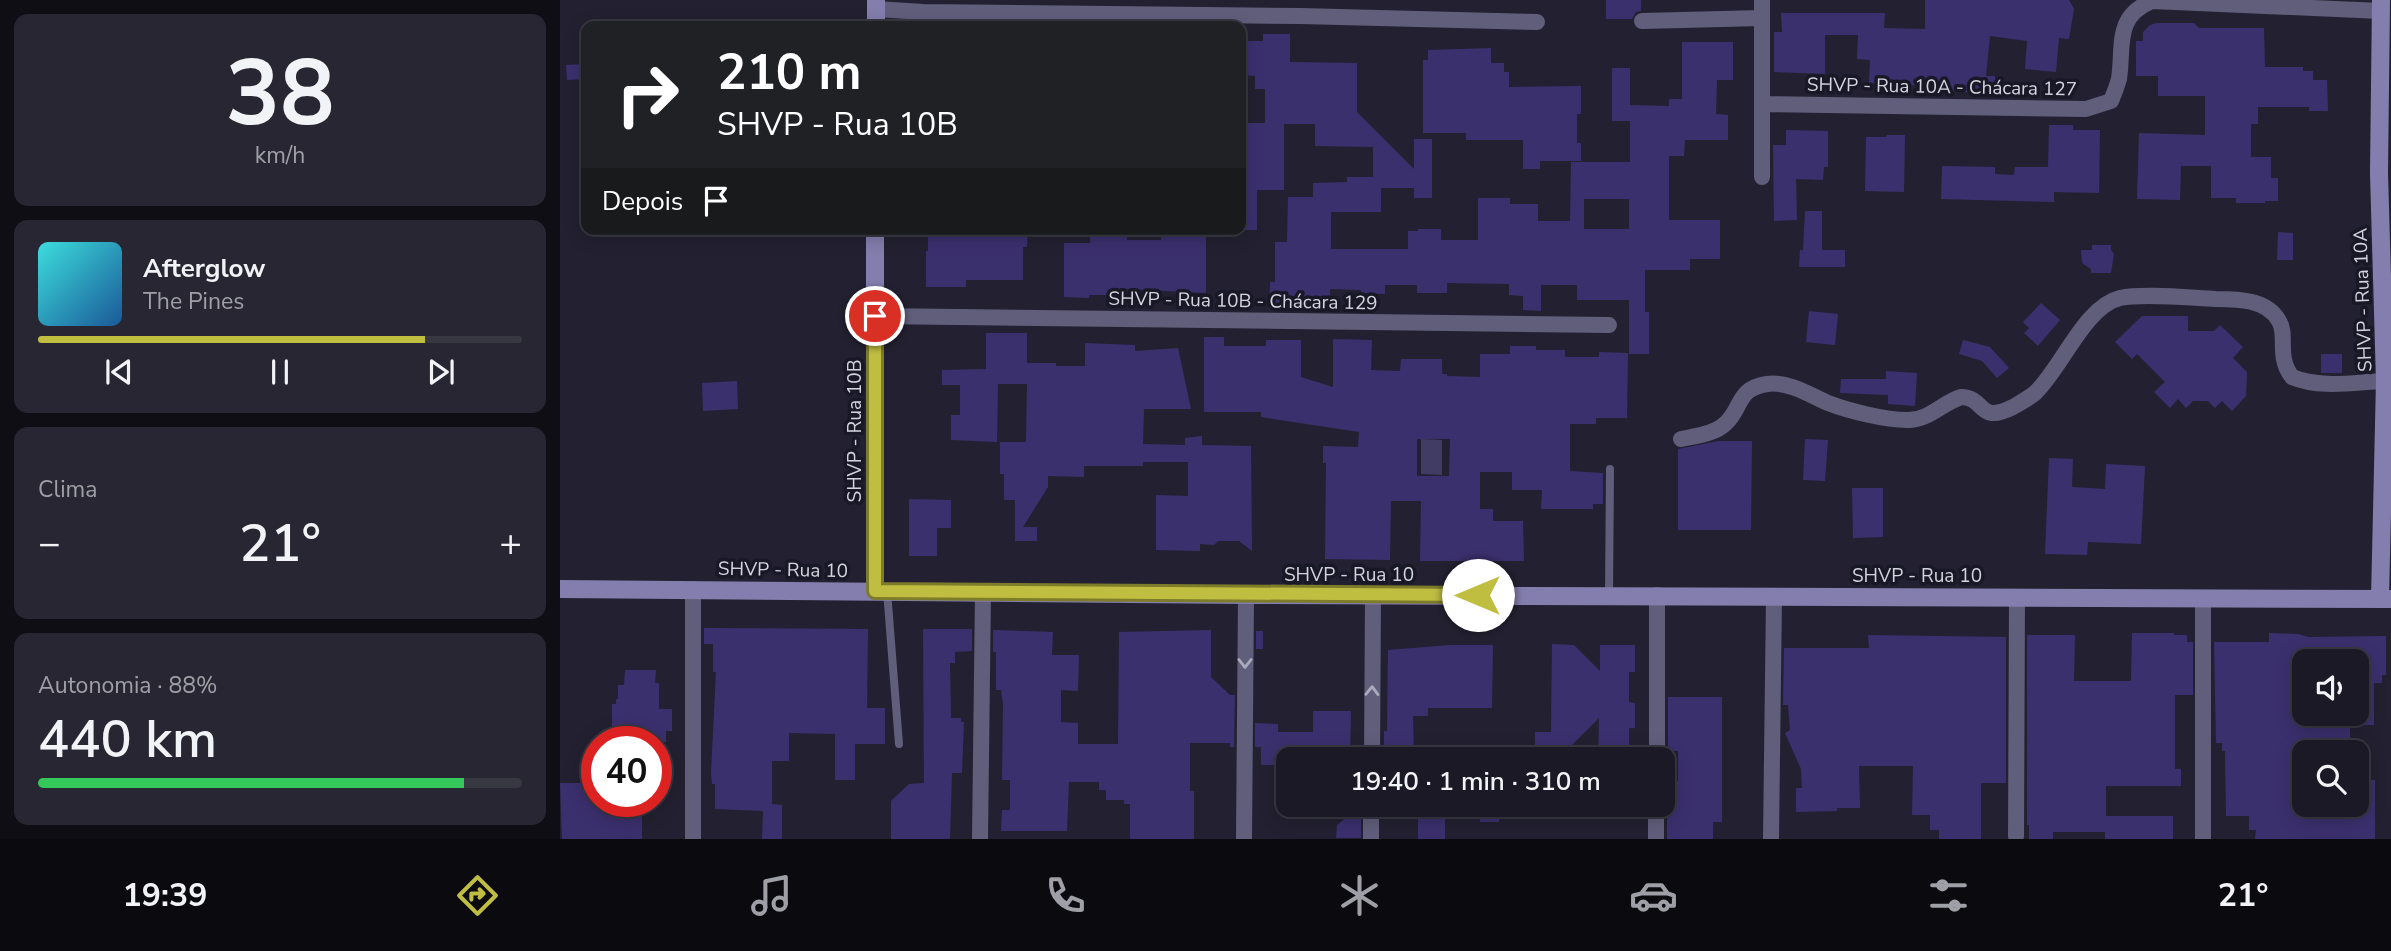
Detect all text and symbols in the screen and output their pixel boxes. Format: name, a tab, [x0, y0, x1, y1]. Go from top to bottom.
text: 38	[225, 32, 335, 156]
text: 210 m	[717, 39, 861, 106]
icon: right	[602, 49, 693, 140]
street label: SHVP - Rua 10A - Chácara 127	[1807, 72, 2077, 102]
text: SHVP - Rua 10B	[717, 103, 958, 146]
text: km/h	[255, 140, 305, 171]
icon: arrive	[697, 182, 735, 220]
text: Depois	[602, 184, 683, 219]
street label: SHVP - Rua 10A	[2347, 227, 2379, 372]
text: Afterglow	[143, 251, 266, 286]
text: The Pines	[143, 286, 244, 317]
pin	[845, 286, 905, 346]
street label: SHVP - Rua 10B - Chácara 129	[1108, 286, 1378, 316]
icon: arrive	[856, 297, 894, 335]
icon: previous	[100, 353, 138, 391]
icon: pause	[261, 353, 299, 391]
icon: next	[422, 353, 460, 391]
street label: SHVP - Rua 10B	[842, 359, 868, 503]
text: Clima	[38, 474, 98, 505]
text: 21°	[239, 508, 321, 579]
text: −	[38, 518, 61, 569]
text: +	[499, 518, 522, 569]
street label: SHVP - Rua 10	[718, 556, 848, 584]
position arrow	[1441, 558, 1515, 632]
street label: SHVP - Rua 10	[1284, 562, 1414, 588]
street label: SHVP - Rua 10	[1852, 563, 1982, 589]
map controls	[2292, 649, 2369, 817]
button: sound	[2292, 649, 2369, 726]
one-way arrow	[1237, 659, 1253, 669]
text: Autonomia · 88%	[38, 670, 218, 701]
one-way arrow	[1365, 686, 1380, 697]
text: 440 km	[38, 704, 217, 775]
speed limit sign: 40	[581, 726, 672, 817]
button: search	[2292, 740, 2369, 817]
text: 19:40 · 1 min · 310 m	[1350, 764, 1601, 799]
icon: directions	[453, 871, 502, 920]
icon: music	[747, 871, 796, 920]
icon: phone	[1041, 871, 1090, 920]
icon: climate	[1335, 871, 1384, 920]
icon: car	[1629, 871, 1678, 920]
icon: filters	[1924, 871, 1973, 920]
text: 19:39	[123, 874, 207, 917]
text: 21°	[2218, 874, 2268, 917]

